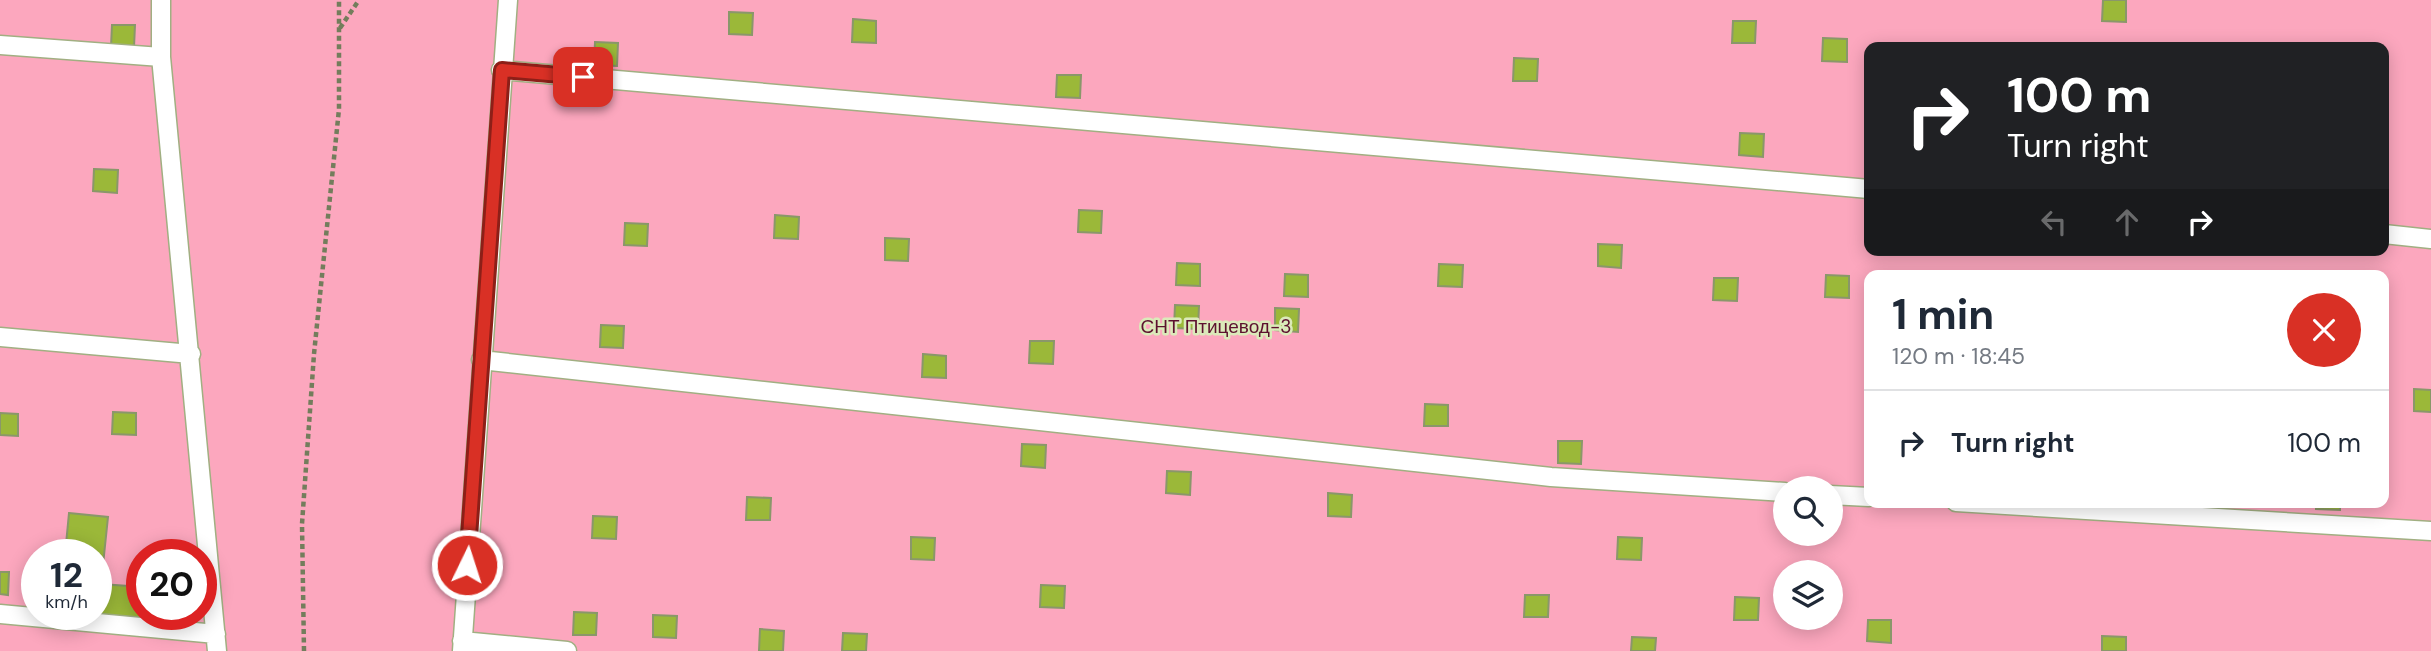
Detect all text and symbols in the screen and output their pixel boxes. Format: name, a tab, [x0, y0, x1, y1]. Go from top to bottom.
pin	[553, 47, 613, 107]
icon: arrive	[564, 58, 602, 96]
text: 100 m	[2007, 63, 2151, 127]
icon: right	[1892, 70, 1983, 161]
text: Turn right	[2007, 125, 2149, 167]
icon: left	[2035, 203, 2073, 241]
icon: ahead	[2108, 203, 2146, 241]
icon: right	[2181, 203, 2219, 241]
text: 1 min	[1892, 287, 1994, 342]
button: close	[2287, 293, 2361, 367]
park label: СНТ Птицевод-3	[1141, 314, 1291, 339]
text: 120 m · 18:45	[1892, 341, 2025, 371]
icon: right	[1892, 424, 1930, 462]
text: Turn right	[1951, 426, 2075, 460]
text: 100 m	[2287, 426, 2361, 460]
map controls	[1773, 476, 1843, 630]
button: search	[1773, 476, 1843, 546]
position arrow	[430, 528, 504, 602]
speed limit sign: 20	[126, 539, 217, 630]
text: 12	[50, 552, 83, 598]
button: layers	[1773, 560, 1843, 630]
text: km/h	[45, 590, 88, 614]

